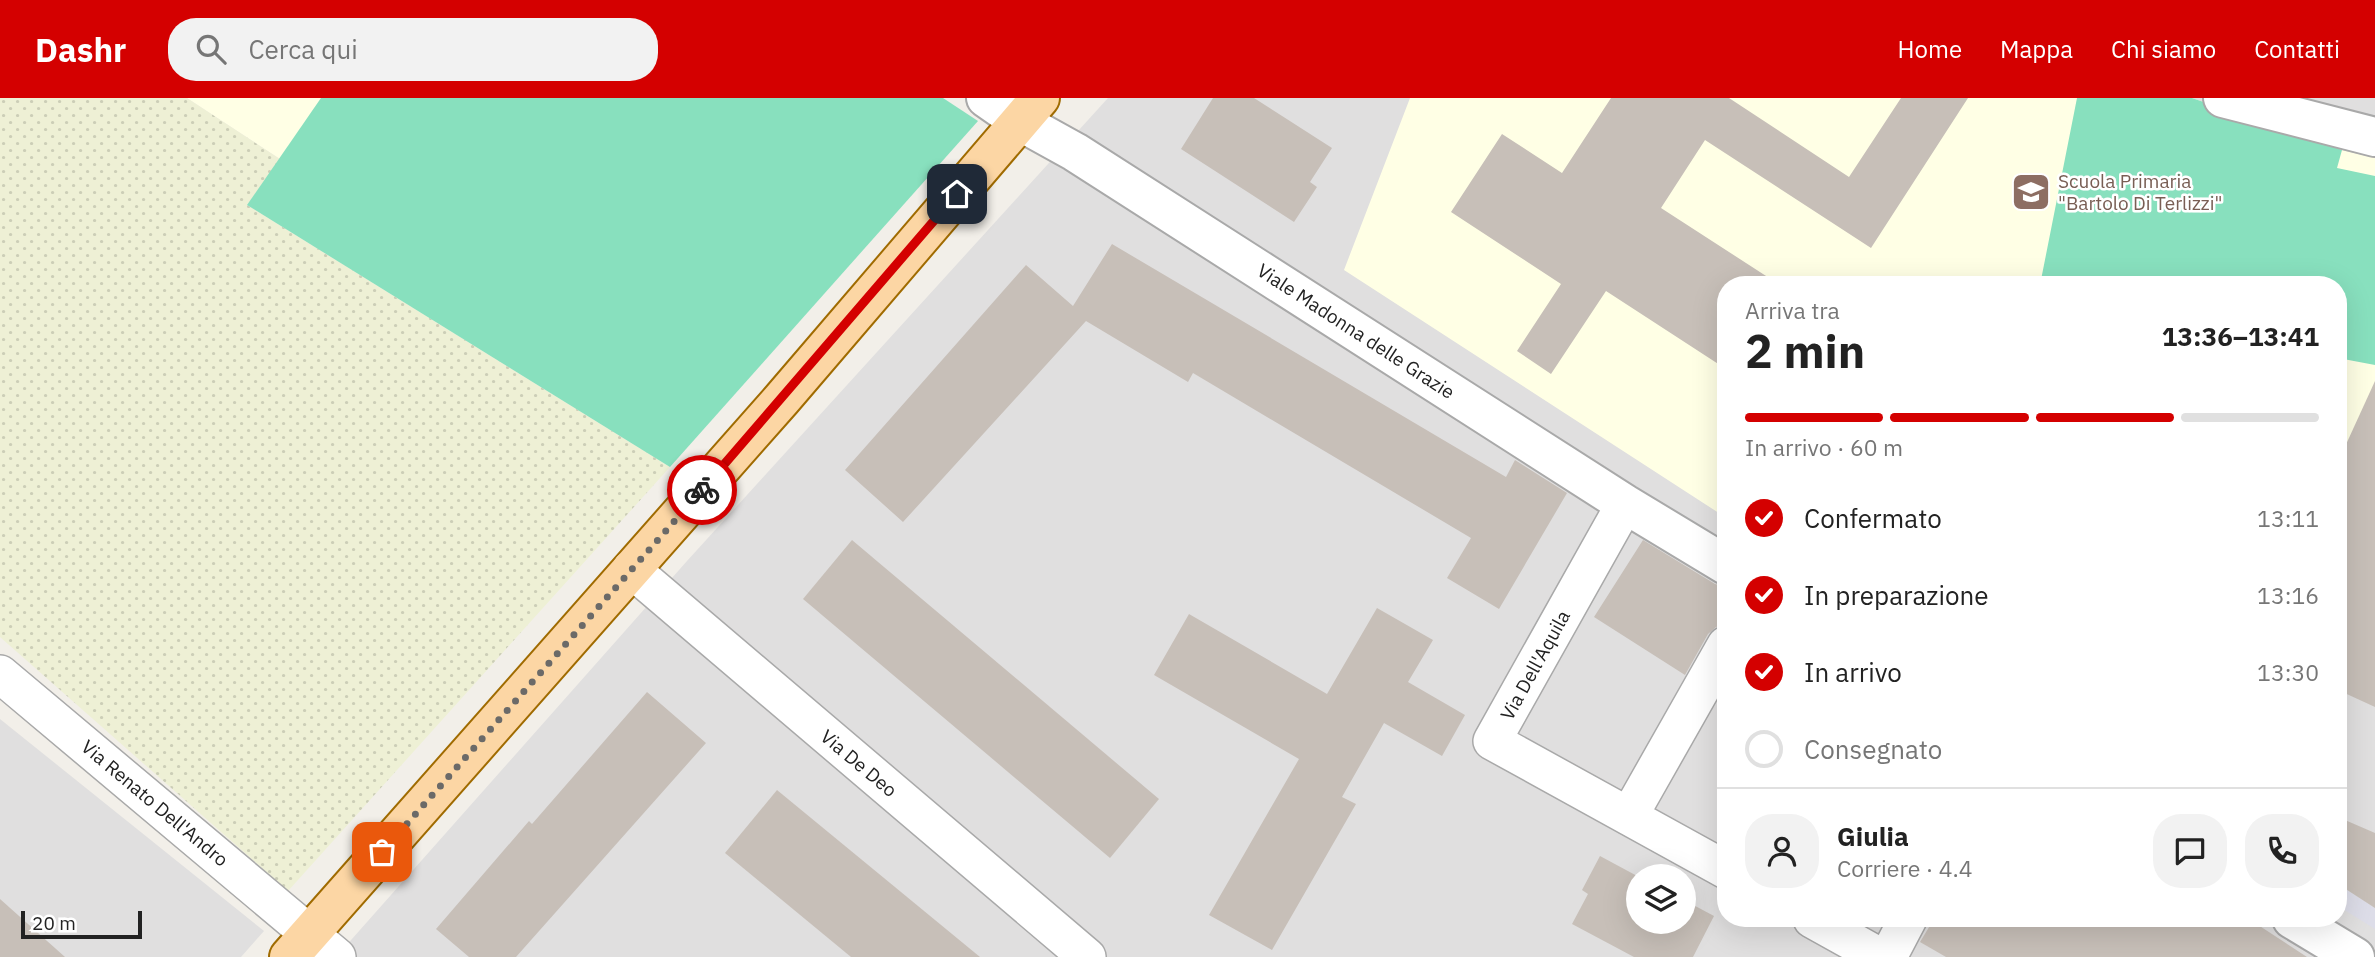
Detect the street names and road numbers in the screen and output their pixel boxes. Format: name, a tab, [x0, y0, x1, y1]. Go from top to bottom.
street label: Viale Madonna delle Grazie	[1253, 258, 1459, 404]
street label: Via Dell'Aquila	[1495, 606, 1575, 724]
street label: Via De Deo	[816, 724, 902, 802]
street label: Via Renato Dell'Andro	[77, 735, 233, 871]

